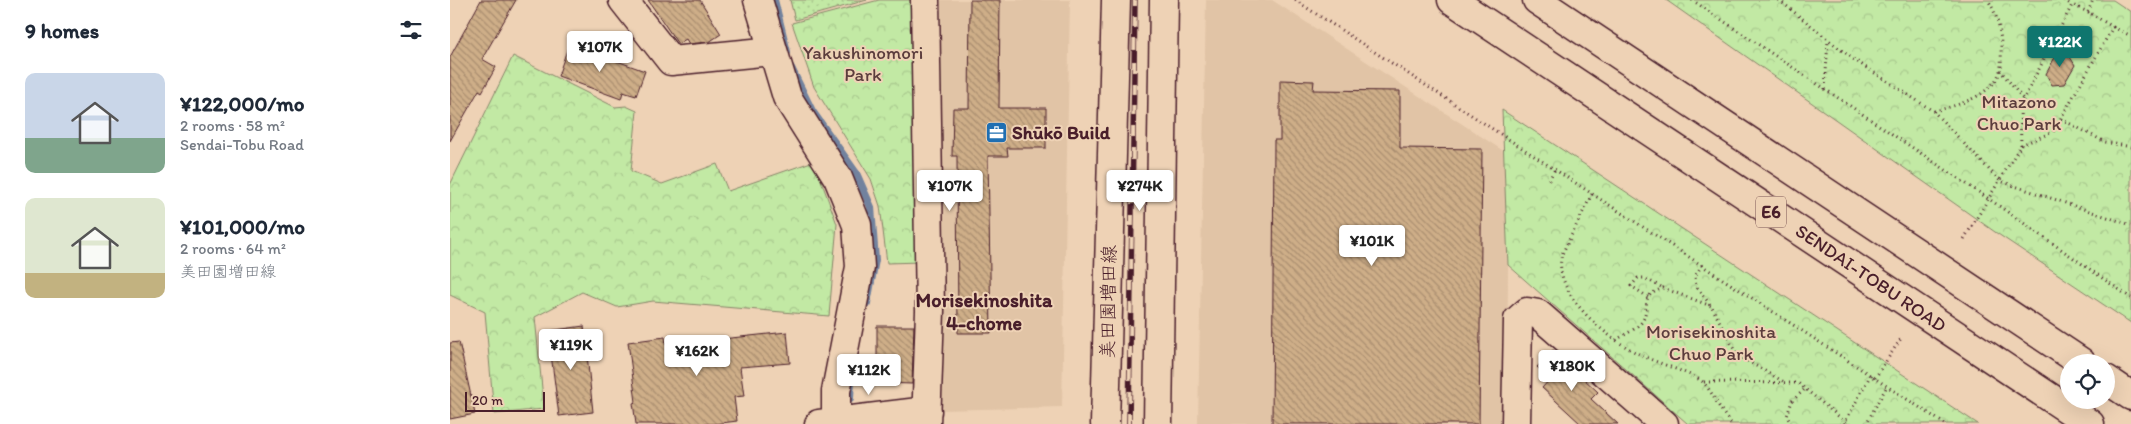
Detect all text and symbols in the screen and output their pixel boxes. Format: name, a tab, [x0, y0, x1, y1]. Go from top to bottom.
icon: filters	[397, 16, 425, 44]
text: 9 homes	[25, 18, 99, 43]
pin: ¥122K	[2025, 26, 2095, 68]
pin: ¥107K	[565, 30, 635, 73]
text: ¥122K	[2038, 32, 2082, 51]
text: ¥107K	[578, 37, 622, 56]
park label: Yakushinomori Park	[803, 41, 923, 86]
park label: Mitazono Chuo Park	[1977, 90, 2061, 135]
text: ¥122,000/mo	[180, 91, 305, 116]
icon: home	[65, 93, 125, 153]
text: 2 rooms · 58 m²	[180, 116, 285, 135]
office icon: Shūkō Build	[984, 120, 1008, 144]
place label: Shūkō Build	[1012, 121, 1111, 144]
text: Sendai-Tobu Road	[180, 135, 304, 154]
pin: ¥107K	[915, 170, 985, 212]
pin: ¥274K	[1105, 170, 1175, 212]
text: ¥107K	[928, 176, 972, 195]
text: ¥274K	[1117, 176, 1163, 195]
road number: E6	[1756, 196, 1786, 228]
text: ¥101,000/mo	[180, 214, 305, 239]
icon: home	[65, 218, 125, 278]
street label: SENDAI-TOBU ROAD	[1791, 219, 1951, 337]
pin: ¥101K	[1337, 224, 1407, 267]
text: ¥101K	[1350, 231, 1394, 250]
text: 2 rooms · 64 m²	[180, 239, 286, 258]
street label: 美田園増田線	[1096, 245, 1120, 359]
text: 美田園増田線	[180, 262, 276, 281]
district label: Morisekinoshita 4-chome	[915, 288, 1053, 335]
park label: Morisekinoshita Chuo Park	[1646, 320, 1776, 365]
pin: ¥119K	[536, 328, 606, 371]
pin: ¥162K	[662, 334, 732, 377]
text: ¥119K	[550, 335, 592, 354]
text: ¥162K	[675, 341, 719, 360]
pin: ¥180K	[1537, 350, 1607, 392]
pin: ¥112K	[834, 354, 904, 396]
map controls	[2060, 354, 2115, 409]
button: locate	[2060, 354, 2115, 409]
text: ¥180K	[1549, 356, 1595, 375]
text: ¥112K	[848, 360, 890, 379]
scale bar	[465, 389, 545, 412]
text: 20 m	[472, 392, 503, 409]

